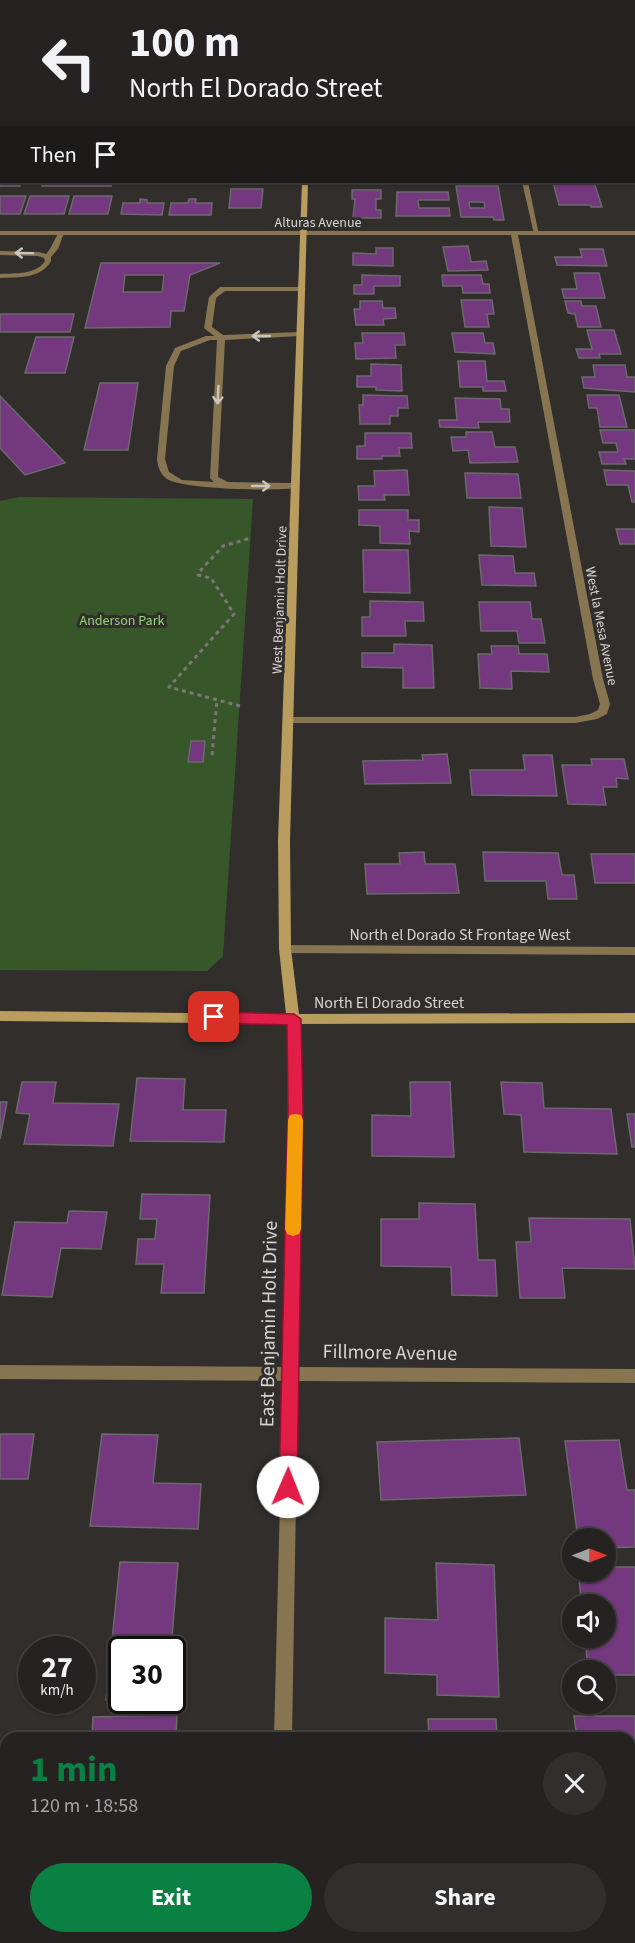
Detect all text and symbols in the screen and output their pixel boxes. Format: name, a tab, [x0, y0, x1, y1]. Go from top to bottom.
text: 100 m	[129, 13, 240, 73]
icon: left	[30, 24, 108, 102]
text: North El Dorado Street	[129, 69, 382, 108]
icon: arrive	[89, 138, 122, 171]
text: Then	[30, 139, 77, 171]
street label: Alturas Avenue	[275, 213, 362, 233]
one-way arrow	[14, 247, 34, 259]
one-way arrow	[251, 330, 271, 342]
one-way arrow	[212, 384, 223, 404]
one-way arrow	[250, 480, 270, 492]
street label: West Benjamin Holt Drive	[267, 526, 293, 674]
street label: West la Mesa Avenue	[580, 565, 622, 687]
park label: Anderson Park	[80, 611, 164, 631]
street label: North el Dorado St Frontage West	[349, 924, 571, 946]
pin	[188, 991, 239, 1042]
street label: North El Dorado Street	[314, 992, 465, 1014]
icon: arrive	[197, 1000, 230, 1033]
street label: East Benjamin Holt Drive	[253, 1220, 285, 1428]
street label: Fillmore Avenue	[322, 1338, 458, 1368]
position arrow	[256, 1455, 320, 1519]
north arrow	[562, 1528, 616, 1582]
map controls	[562, 1528, 616, 1714]
button: sound	[562, 1594, 616, 1648]
speed limit sign: 30	[108, 1636, 186, 1714]
text: 27	[41, 1646, 73, 1689]
button: search	[562, 1660, 616, 1714]
text: km/h	[40, 1680, 74, 1701]
text: 1 min	[30, 1744, 118, 1795]
button: close	[543, 1752, 606, 1815]
text: 120 m · 18:58	[30, 1792, 138, 1820]
button: Exit	[30, 1863, 312, 1932]
button: Share	[324, 1863, 606, 1932]

